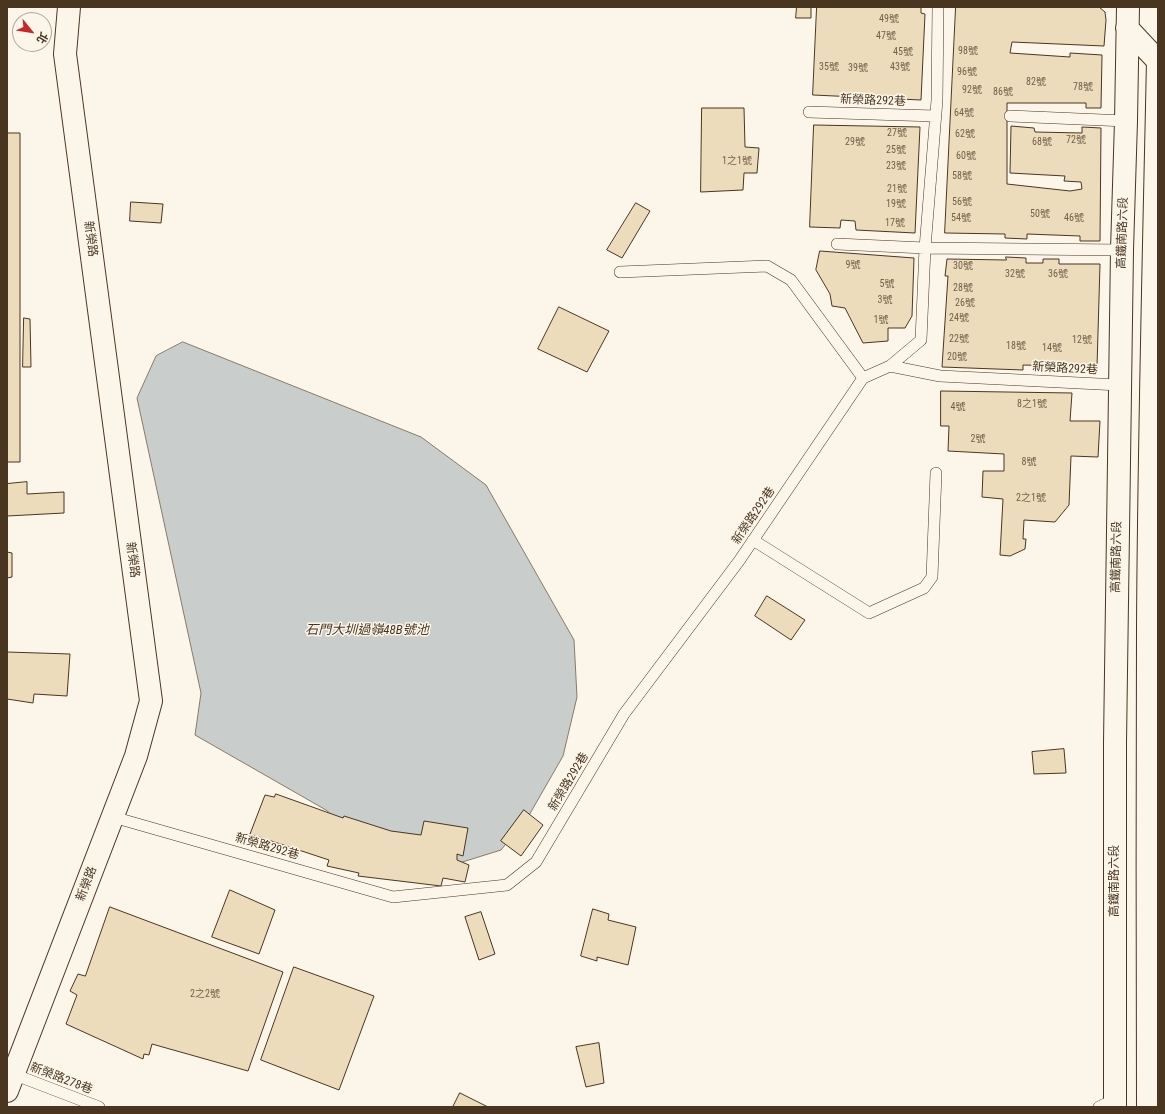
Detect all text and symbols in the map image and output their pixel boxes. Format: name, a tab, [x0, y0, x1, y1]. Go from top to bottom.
north arrow	[12, 12, 52, 52]
house number: 49號	[879, 13, 899, 25]
text: 北	[34, 30, 50, 46]
house number: 47號	[876, 30, 896, 42]
house number: 98號	[958, 45, 978, 57]
house number: 45號	[893, 46, 913, 58]
house number: 35號	[819, 61, 839, 73]
house number: 43號	[890, 61, 910, 73]
house number: 39號	[848, 62, 868, 74]
house number: 96號	[957, 66, 977, 78]
house number: 82號	[1026, 76, 1046, 88]
house number: 78號	[1073, 81, 1093, 93]
house number: 92號	[962, 84, 982, 96]
house number: 86號	[993, 86, 1013, 98]
street label: 新榮路292巷	[840, 93, 906, 109]
house number: 64號	[954, 107, 974, 119]
house number: 27號	[887, 127, 907, 139]
house number: 62號	[955, 128, 975, 140]
house number: 72號	[1066, 134, 1086, 146]
house number: 29號	[845, 136, 865, 148]
house number: 68號	[1032, 136, 1052, 148]
house number: 25號	[886, 144, 906, 156]
house number: 60號	[956, 150, 976, 162]
house number: 1之1號	[722, 155, 752, 167]
house number: 23號	[886, 160, 906, 172]
house number: 58號	[952, 170, 972, 182]
house number: 21號	[887, 183, 907, 195]
house number: 56號	[952, 196, 972, 208]
street label: 高鐵南路六段	[1115, 197, 1131, 269]
house number: 19號	[886, 198, 906, 210]
house number: 50號	[1030, 208, 1050, 220]
house number: 54號	[951, 212, 971, 224]
house number: 46號	[1064, 212, 1084, 224]
house number: 17號	[885, 217, 905, 229]
street label: 新榮路	[80, 220, 100, 258]
house number: 9號	[846, 259, 860, 271]
house number: 30號	[953, 260, 973, 272]
house number: 32號	[1005, 268, 1025, 280]
house number: 36號	[1048, 268, 1068, 280]
house number: 5號	[880, 278, 894, 290]
house number: 28號	[953, 282, 973, 294]
house number: 3號	[878, 294, 892, 306]
house number: 26號	[955, 297, 975, 309]
house number: 24號	[949, 312, 969, 324]
house number: 1號	[874, 314, 888, 326]
house number: 22號	[949, 333, 969, 345]
house number: 12號	[1072, 334, 1092, 346]
house number: 18號	[1006, 340, 1026, 352]
house number: 14號	[1042, 342, 1062, 354]
house number: 20號	[947, 351, 967, 363]
street label: 新榮路292巷	[1032, 360, 1098, 378]
house number: 8之1號	[1017, 398, 1047, 410]
house number: 4號	[951, 401, 965, 413]
house number: 2號	[971, 433, 985, 445]
house number: 8號	[1022, 456, 1036, 468]
street label: 新榮路292巷	[730, 485, 778, 547]
house number: 2之1號	[1016, 492, 1046, 504]
street label: 高鐵南路六段	[1109, 521, 1125, 593]
street label: 新榮路	[122, 541, 142, 579]
water label: 石門大圳過嶺48B號池	[305, 623, 429, 639]
street label: 新榮路292巷	[546, 750, 592, 814]
street label: 新榮路292巷	[233, 831, 301, 863]
street label: 高鐵南路六段	[1108, 845, 1122, 917]
street label: 新榮路	[74, 865, 100, 903]
house number: 2之2號	[190, 988, 220, 1000]
street label: 新榮路278巷	[28, 1060, 94, 1098]

